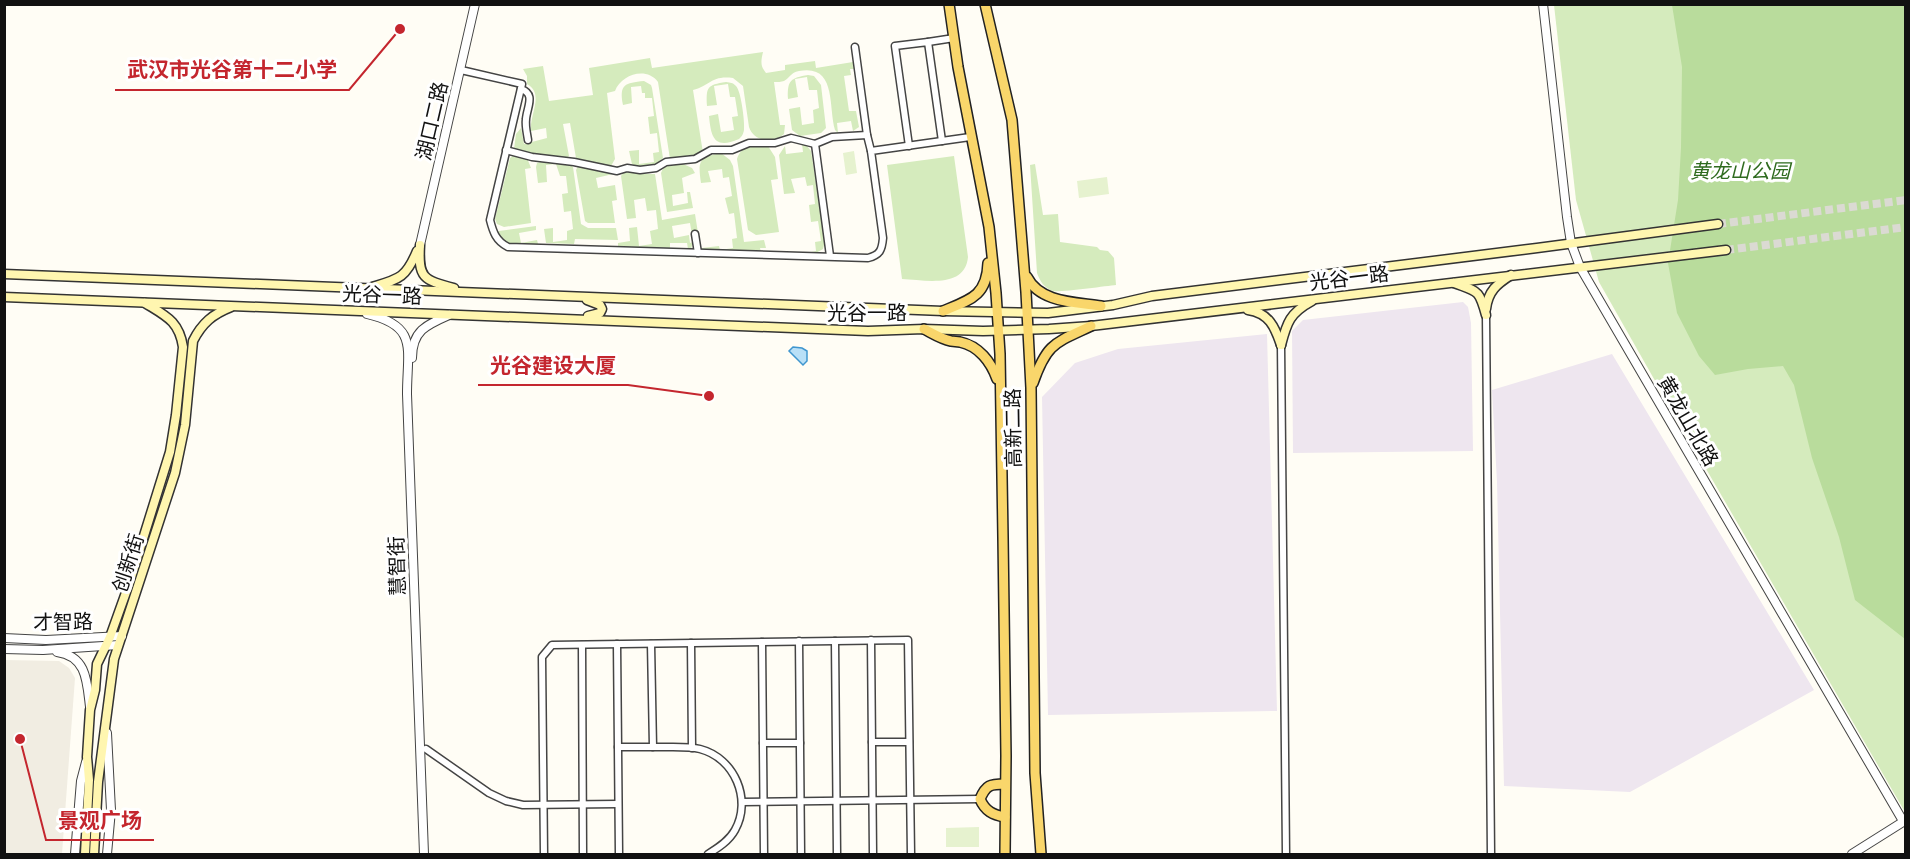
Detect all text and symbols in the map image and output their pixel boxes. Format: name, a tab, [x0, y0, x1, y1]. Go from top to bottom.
callout: 武汉市光谷第十二小学	[115, 51, 349, 90]
text: 武汉市光谷第十二小学	[127, 57, 337, 83]
street label: 湖口二路	[411, 79, 453, 163]
park label: 黄龙山公园	[1690, 159, 1793, 183]
street label: 光谷一路	[1308, 261, 1390, 295]
street label: 光谷一路	[342, 282, 422, 308]
street label: 光谷一路	[827, 301, 907, 325]
callout: 光谷建设大厦	[478, 346, 628, 385]
text: 光谷建设大厦	[490, 353, 616, 379]
street label: 黄龙山北路	[1653, 372, 1723, 470]
street label: 高新二路	[1000, 388, 1026, 468]
street label: 创新街	[107, 531, 149, 595]
street label: 慧智街	[384, 536, 410, 596]
street label: 才智路	[33, 609, 93, 635]
callout: 景观广场	[46, 801, 154, 840]
text: 景观广场	[58, 808, 142, 834]

